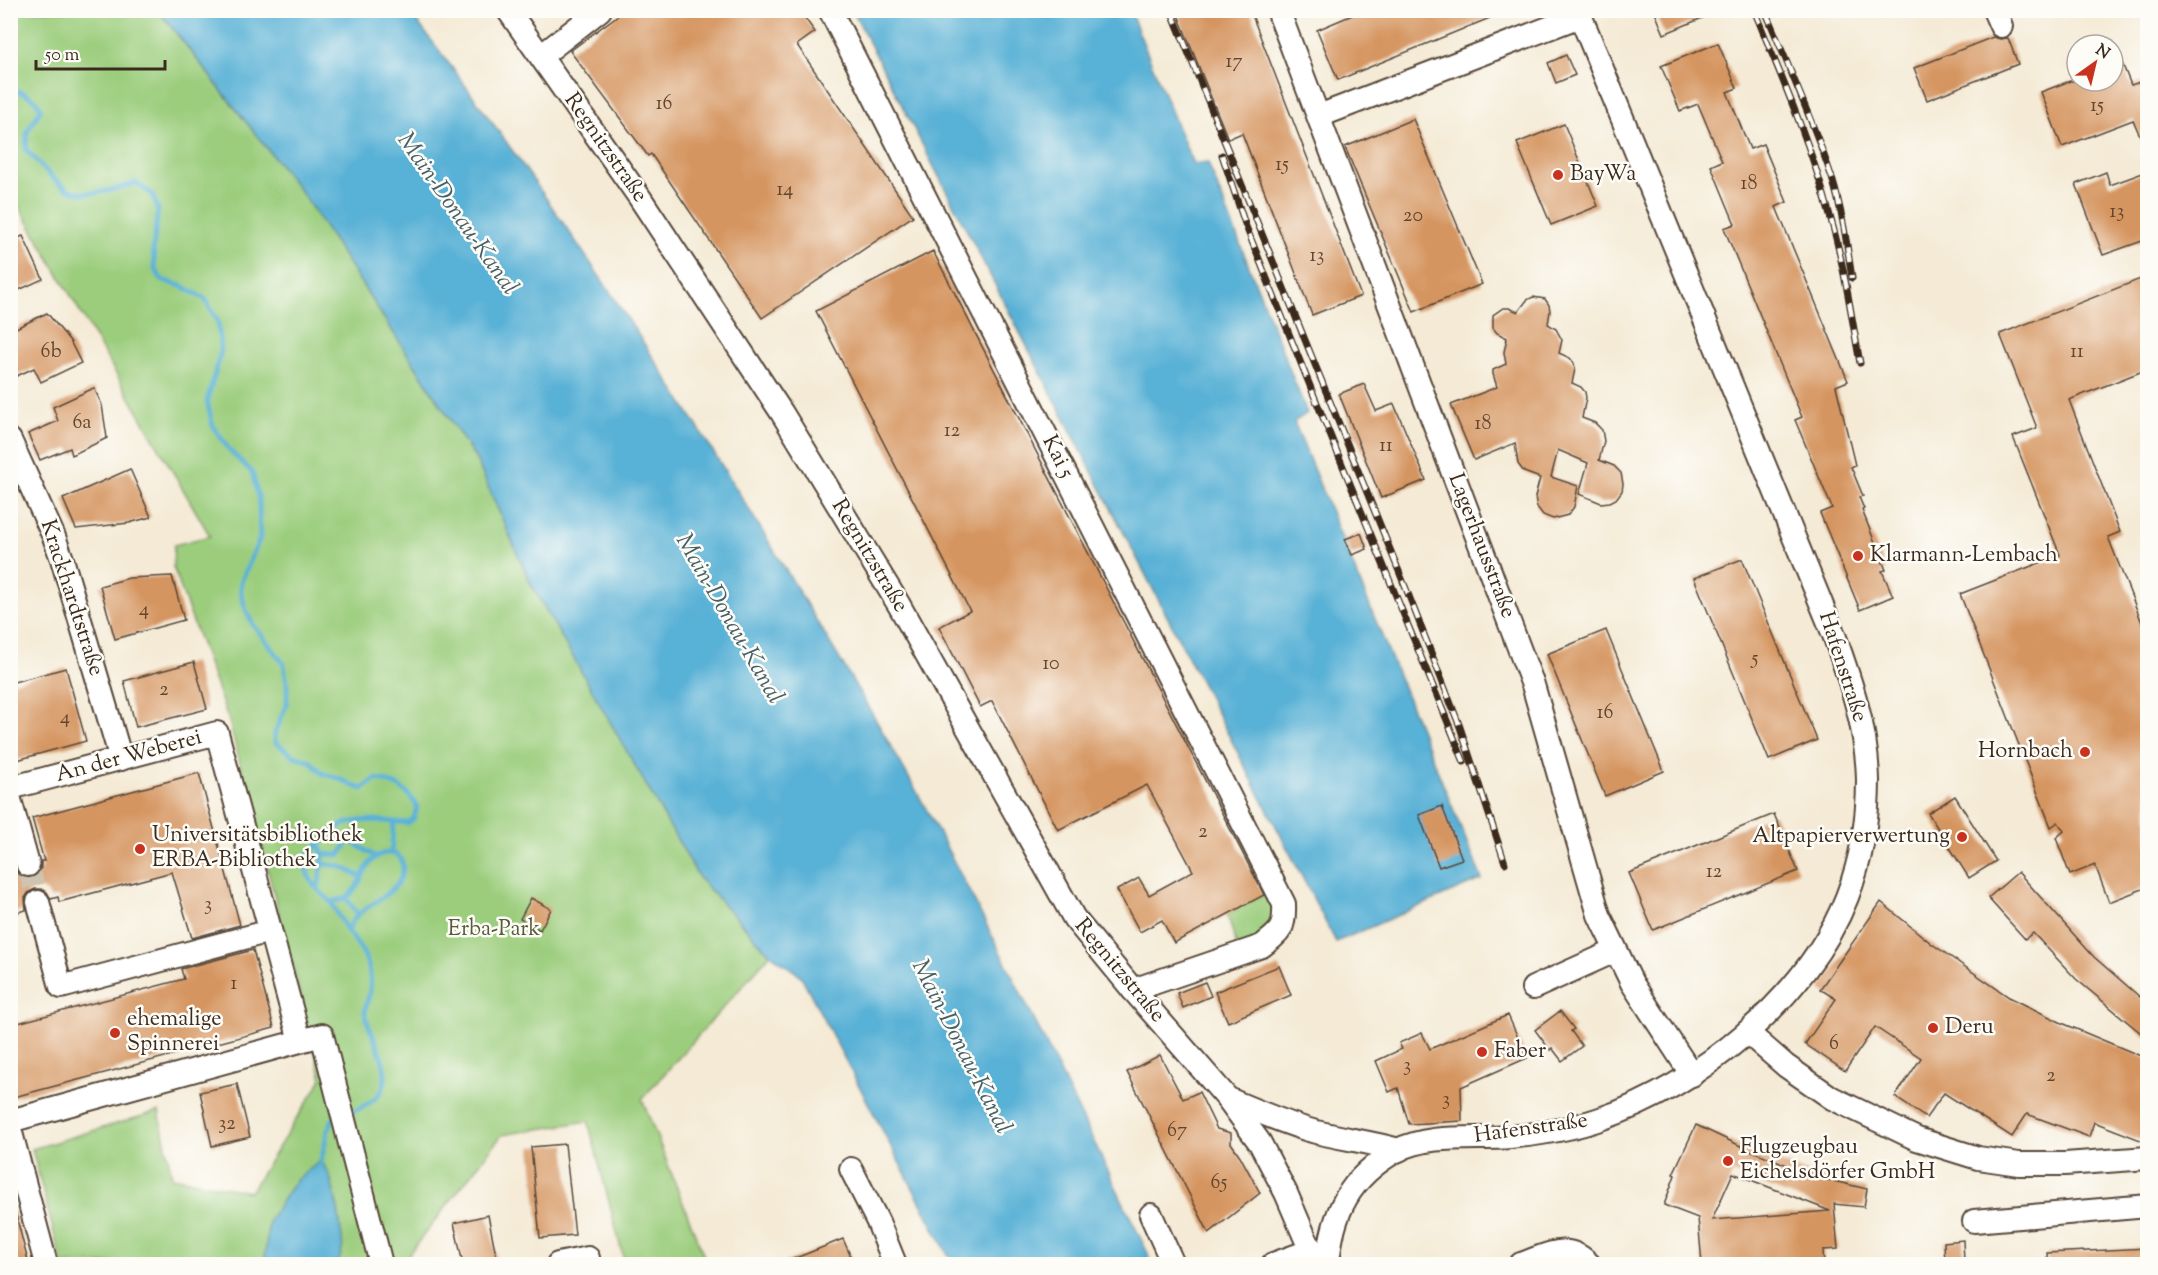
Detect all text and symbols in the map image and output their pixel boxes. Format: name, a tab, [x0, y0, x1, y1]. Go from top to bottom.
scale bar	[36, 33, 165, 71]
north arrow	[2065, 33, 2125, 93]
text: N	[2090, 40, 2114, 66]
text: 50 m	[44, 43, 80, 69]
house number: 17	[1226, 48, 1242, 77]
street label: Regnitzstraße	[555, 87, 655, 209]
house number: 16	[656, 90, 672, 119]
house number: 15	[2090, 92, 2104, 121]
water label: Main-Donau-Kanal	[388, 126, 526, 302]
house number: 15	[1275, 151, 1289, 180]
place label: BayWa	[1570, 159, 1636, 191]
marker: BayWa	[1551, 168, 1565, 182]
house number: 18	[1741, 170, 1757, 199]
house number: 14	[777, 176, 793, 205]
house number: 13	[2110, 198, 2124, 227]
house number: 20	[1403, 202, 1423, 231]
house number: 13	[1310, 242, 1324, 271]
house number: 6b	[40, 338, 62, 367]
house number: 11	[2070, 338, 2084, 367]
house number: 6a	[72, 409, 92, 438]
house number: 18	[1475, 410, 1491, 439]
house number: 12	[944, 417, 960, 446]
street label: Kai 5	[1033, 430, 1082, 485]
house number: 11	[1379, 432, 1393, 461]
street label: Lagerhausstraße	[1439, 469, 1523, 623]
street label: Regnitzstraße	[822, 493, 916, 619]
street label: Krackhardtstraße	[31, 516, 111, 680]
water label: Main-Donau-Kanal	[666, 528, 792, 710]
place label: Klarmann-Lembach	[1870, 540, 2058, 572]
marker: Klarmann-Lembach	[1851, 549, 1865, 563]
house number: 4	[139, 596, 149, 625]
street label: Hafenstraße	[1809, 608, 1875, 726]
house number: 5	[1751, 645, 1759, 674]
house number: 10	[1042, 650, 1060, 679]
house number: 2	[159, 676, 169, 705]
house number: 16	[1597, 699, 1613, 728]
house number: 4	[60, 704, 70, 733]
street label: An der Weberei	[52, 722, 206, 792]
place label: Hornbach	[1978, 736, 2073, 768]
marker: Hornbach	[2078, 745, 2092, 759]
house number: 2	[1198, 818, 1208, 847]
place label: Universitätsbibliothek ERBA-Bibliothek	[152, 820, 363, 877]
place label: Altpapierverwertung	[1752, 821, 1950, 853]
marker: Altpapierverwertung	[1955, 830, 1969, 844]
marker: Universitätsbibliothek ERBA-Bibliothek	[133, 842, 147, 856]
house number: 12	[1706, 858, 1722, 887]
house number: 3	[204, 891, 212, 920]
street label: Regnitzstraße	[1066, 912, 1172, 1030]
park label: Erba-Park	[448, 914, 540, 946]
water label: Main-Donau-Kanal	[902, 954, 1020, 1140]
house number: 1	[231, 970, 238, 999]
place label: ehemalige Spinnerei	[127, 1004, 222, 1061]
place label: Deru	[1945, 1012, 1994, 1044]
marker: Deru	[1926, 1021, 1940, 1035]
marker: ehemalige Spinnerei	[108, 1026, 122, 1040]
house number: 6	[1829, 1030, 1839, 1059]
place label: Faber	[1494, 1036, 1546, 1068]
marker: Faber	[1475, 1045, 1489, 1059]
house number: 3	[1403, 1052, 1411, 1081]
house number: 2	[2046, 1062, 2056, 1091]
house number: 3	[1442, 1086, 1450, 1115]
street label: Hafenstraße	[1472, 1105, 1590, 1153]
house number: 32	[218, 1110, 236, 1139]
house number: 67	[1167, 1117, 1187, 1146]
place label: Flugzeugbau Eichelsdörfer GmbH	[1740, 1132, 1935, 1189]
marker: Flugzeugbau Eichelsdörfer GmbH	[1721, 1154, 1735, 1168]
house number: 65	[1211, 1169, 1228, 1198]

